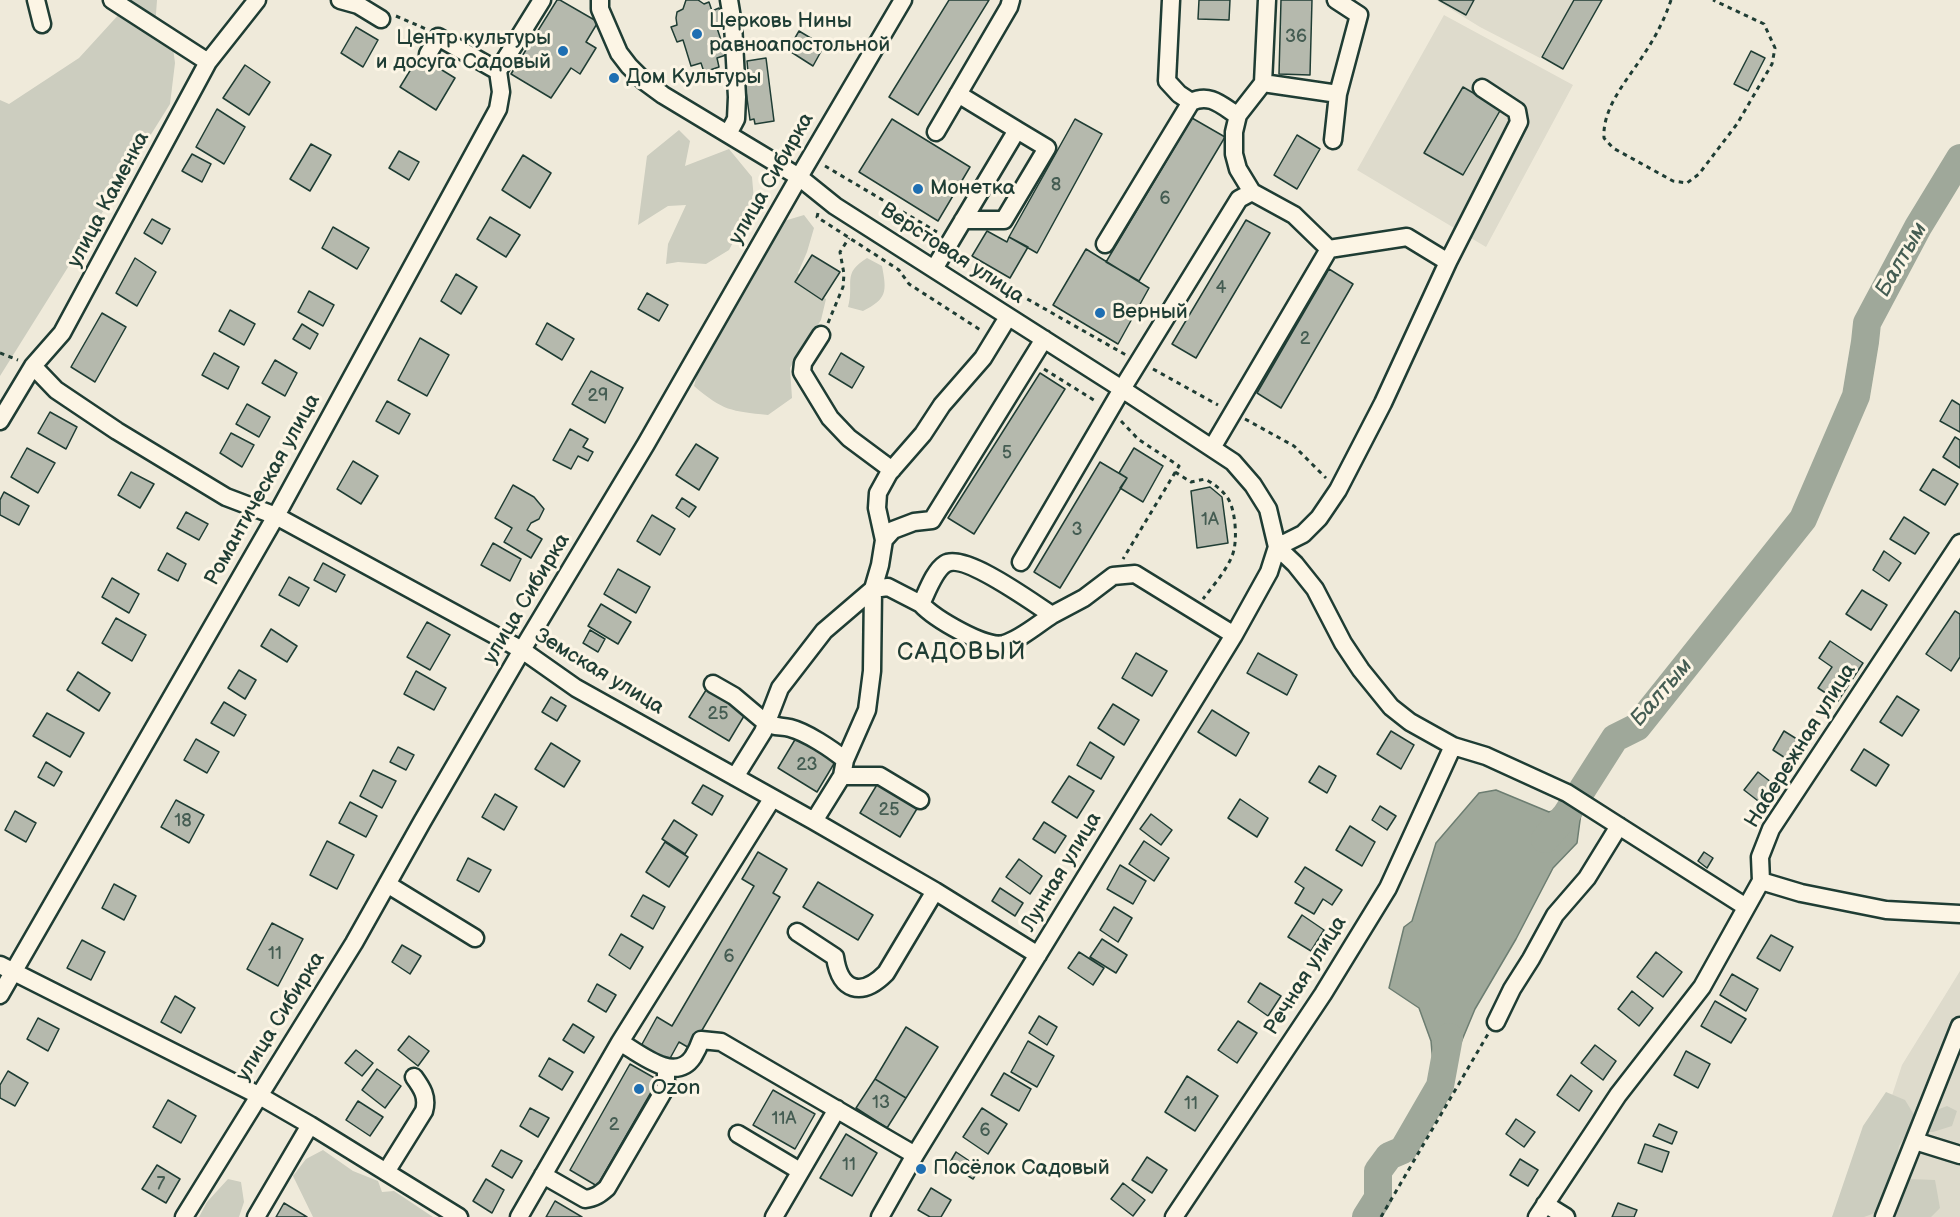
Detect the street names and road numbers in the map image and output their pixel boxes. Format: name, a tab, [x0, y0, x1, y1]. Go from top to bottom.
street label: улица Сибирка	[724, 109, 820, 249]
street label: улица Каменка	[63, 128, 155, 272]
street label: Верстовая улица	[875, 198, 1029, 310]
street label: Романтическая улица	[200, 390, 326, 590]
street label: улица Сибирка	[478, 529, 576, 669]
street label: Земская улица	[530, 623, 668, 721]
street label: Набережная улица	[1740, 659, 1862, 833]
street label: Лунная улица	[1017, 808, 1107, 936]
street label: Речная улица	[1259, 912, 1353, 1040]
street label: улица Сибирка	[231, 948, 331, 1086]

